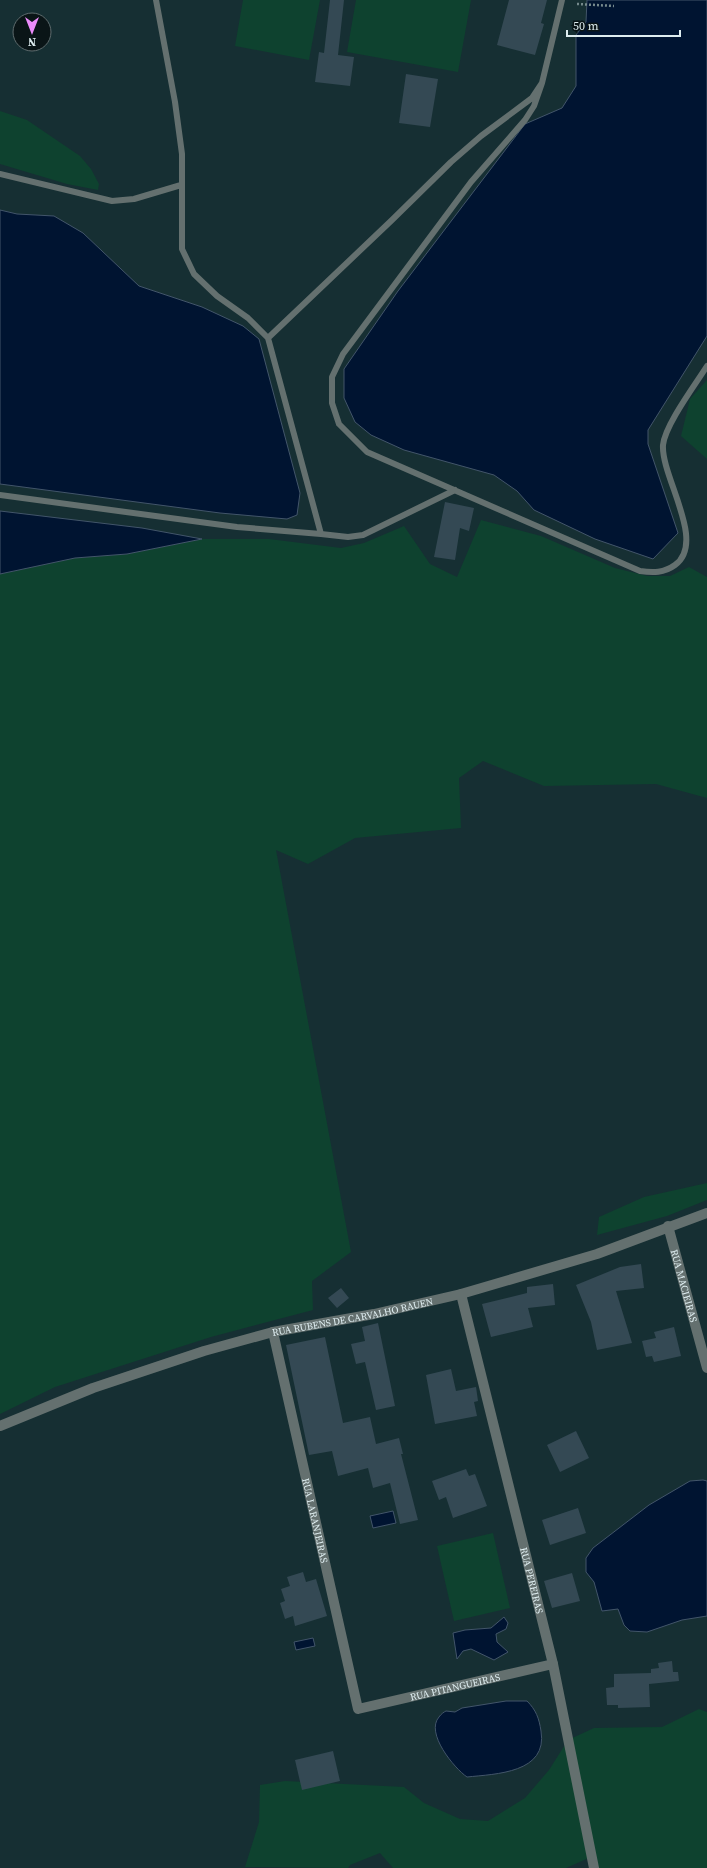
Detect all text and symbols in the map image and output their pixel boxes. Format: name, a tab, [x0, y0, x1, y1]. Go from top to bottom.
north arrow	[12, 12, 52, 52]
scale bar	[567, 12, 680, 38]
text: 50 m	[573, 18, 599, 34]
text: N	[28, 34, 36, 49]
street label: RUA MACIEIRAS	[668, 1248, 701, 1324]
street label: RUA RUBENS DE CARVALHO RAUEN	[271, 1294, 434, 1339]
street label: RUA LARANJEIRAS	[300, 1477, 331, 1564]
street label: RUA PEREIRAS	[518, 1546, 547, 1615]
street label: RUA PITANGUEIRAS	[409, 1670, 501, 1703]

